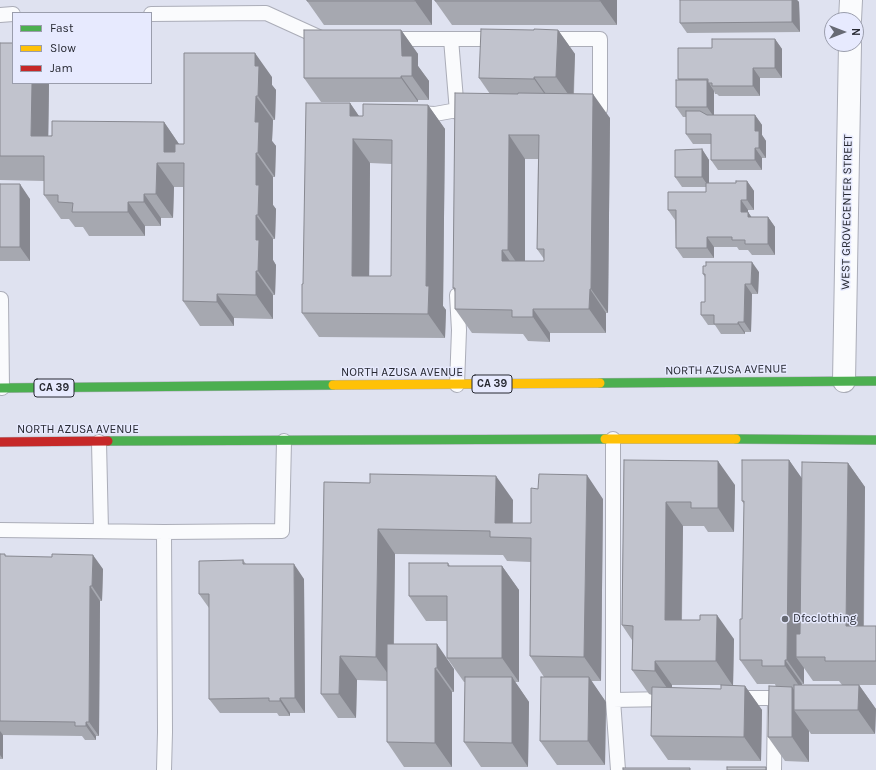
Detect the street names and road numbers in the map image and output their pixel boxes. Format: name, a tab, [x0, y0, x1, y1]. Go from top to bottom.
street label: WEST GROVECENTER STREET	[838, 134, 856, 290]
street label: NORTH AZUSA AVENUE	[665, 362, 787, 378]
street label: NORTH AZUSA AVENUE	[341, 366, 463, 380]
road number: CA 39	[472, 375, 512, 393]
road number: CA 39	[34, 379, 74, 397]
street label: NORTH AZUSA AVENUE	[17, 423, 139, 437]

